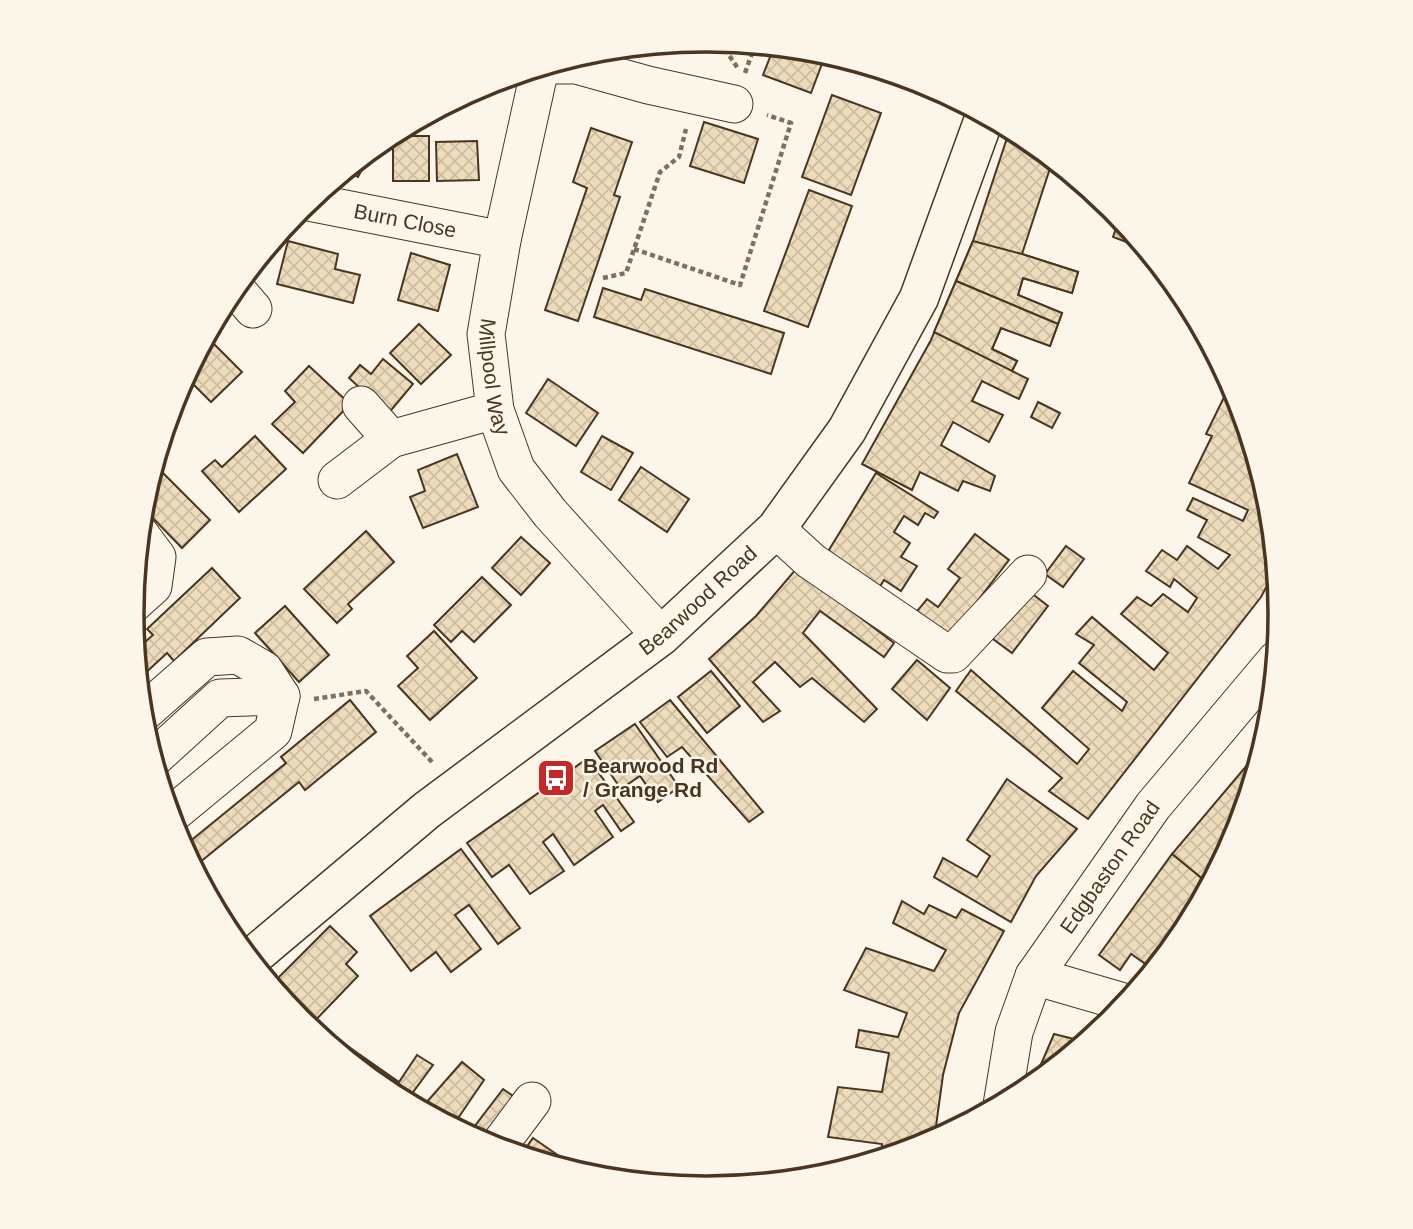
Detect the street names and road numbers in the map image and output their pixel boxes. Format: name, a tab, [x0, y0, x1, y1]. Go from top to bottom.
street label: Burn Close	[352, 199, 458, 242]
street label: Millpool Way	[475, 317, 515, 439]
street label: Bearwood Road	[634, 541, 761, 659]
street label: Edgbaston Road	[1055, 796, 1164, 938]

